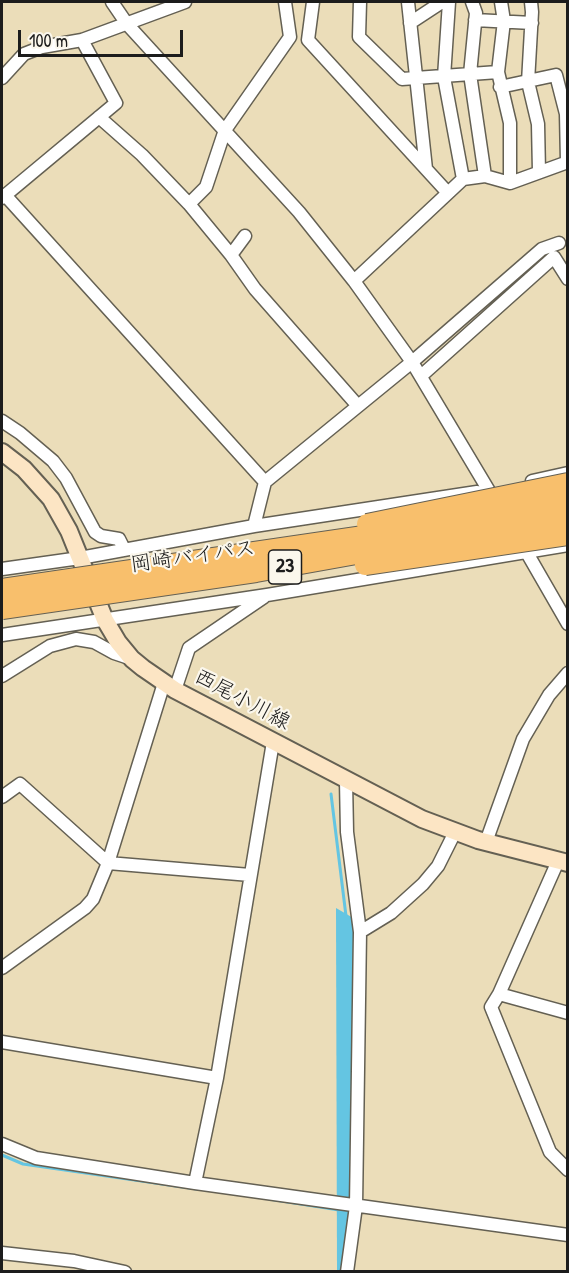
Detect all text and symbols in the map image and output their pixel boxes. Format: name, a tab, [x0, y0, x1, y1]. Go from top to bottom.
scale bar	[21, 18, 186, 56]
text: 100 m	[29, 28, 68, 53]
street label: 岡崎バイパス	[129, 536, 257, 578]
road number: 23	[268, 550, 302, 584]
street label: 西尾小川線	[190, 664, 294, 736]

